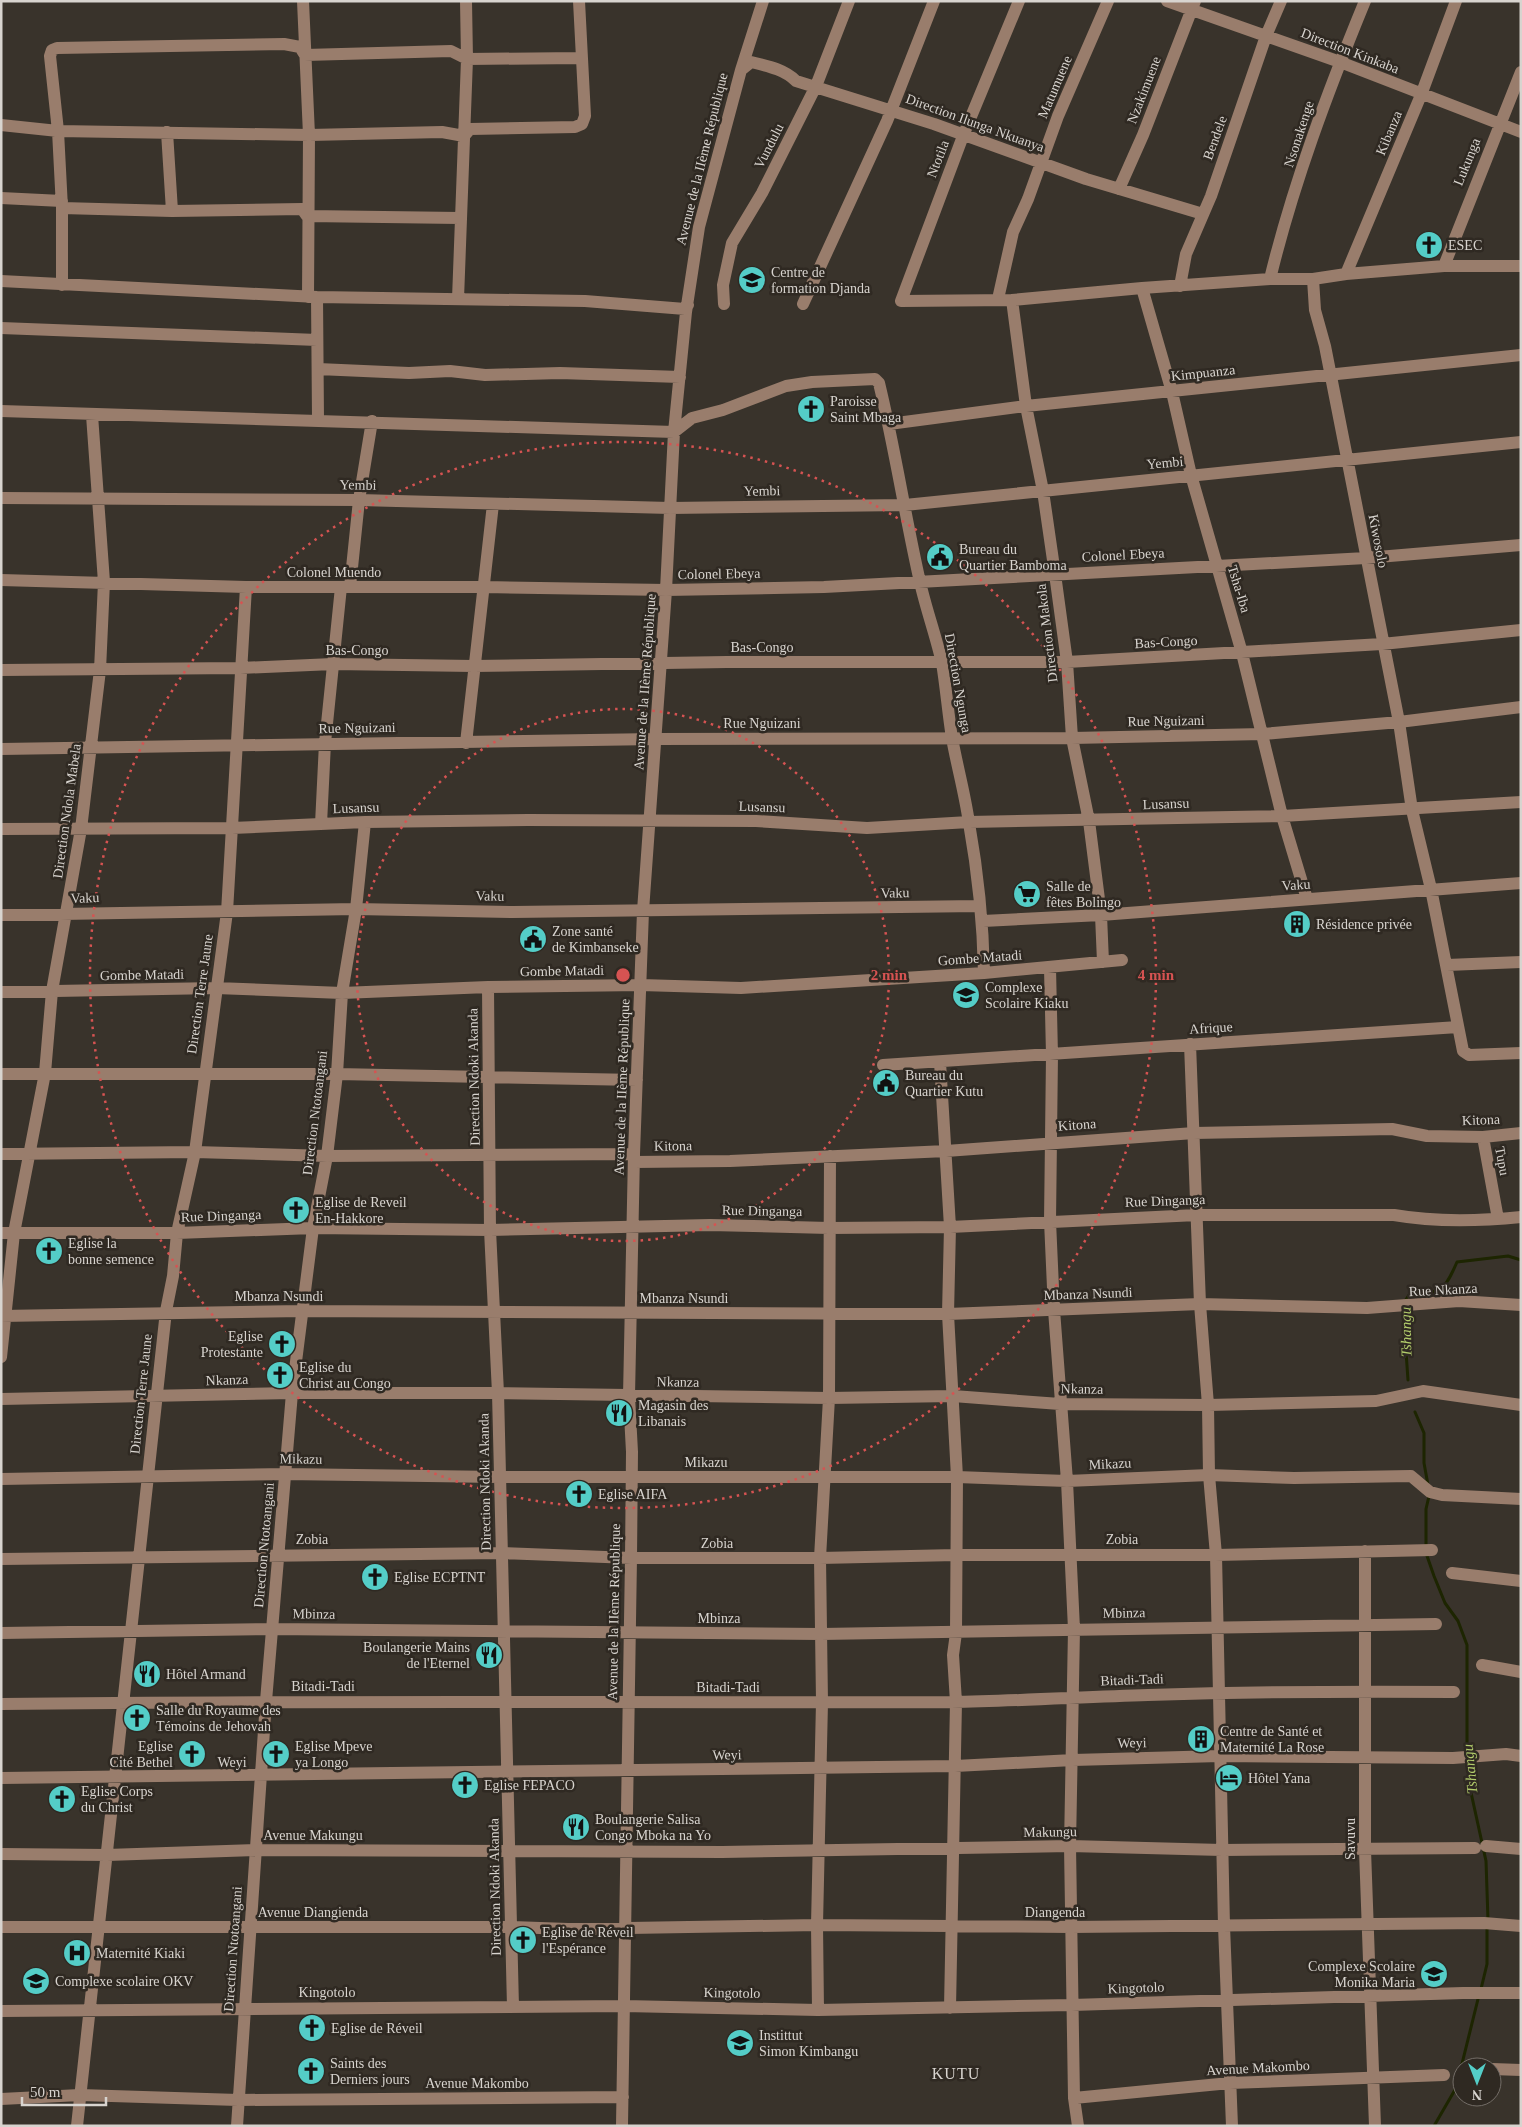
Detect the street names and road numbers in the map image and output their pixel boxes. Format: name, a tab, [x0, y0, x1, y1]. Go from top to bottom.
street label: Direction Kinkaba	[1299, 25, 1402, 77]
street label: Matumuene	[1035, 53, 1075, 121]
street label: Nzakimuene	[1124, 54, 1164, 126]
street label: Avenue de la IIème République	[673, 71, 731, 247]
street label: Direction Ilunga Nkuanya	[904, 91, 1047, 155]
street label: Nsonakenge	[1281, 99, 1317, 169]
street label: Kibanza	[1373, 108, 1405, 157]
street label: Bendele	[1200, 114, 1230, 162]
street label: Vundulu	[751, 121, 787, 171]
street label: Lukunga	[1451, 135, 1484, 188]
street label: Ntotila	[924, 137, 952, 180]
street label: Kimpuanza	[1170, 362, 1237, 384]
street label: Yembi	[1146, 454, 1184, 472]
street label: Yembi	[340, 477, 377, 493]
street label: Yembi	[744, 483, 781, 499]
street label: Kiwosolo	[1365, 513, 1391, 569]
street label: Colonel Ebeya	[1081, 545, 1166, 565]
street label: Tsha-Iba	[1225, 563, 1254, 615]
street label: Colonel Muendo	[287, 565, 381, 580]
street label: Colonel Ebeya	[677, 566, 761, 582]
street label: Direction Makola	[1033, 582, 1060, 683]
street label: Avenue de la IIème République	[631, 593, 659, 771]
street label: Direction Ngunga	[942, 632, 974, 735]
street label: Bas-Congo	[1134, 633, 1198, 651]
street label: Bas-Congo	[731, 640, 794, 655]
street label: Bas-Congo	[326, 643, 389, 658]
street label: Rue Nguizani	[1127, 713, 1205, 729]
street label: Rue Nguizani	[723, 716, 801, 731]
street label: Rue Nguizani	[318, 720, 396, 736]
street label: Direction Ndola Mabela	[50, 742, 84, 879]
street label: Lusansu	[1142, 796, 1190, 812]
street label: Lusansu	[738, 799, 786, 815]
street label: Lusansu	[332, 800, 380, 816]
street label: Vaku	[1281, 877, 1311, 893]
street label: Vaku	[880, 885, 910, 901]
street label: Vaku	[475, 888, 505, 904]
street label: Vaku	[70, 890, 100, 906]
street label: Direction Terre Jaune	[184, 933, 216, 1055]
street label: Gombe Matadi	[937, 948, 1023, 968]
street label: Gombe Matadi	[520, 963, 604, 979]
street label: Gombe Matadi	[100, 967, 184, 983]
street label: Avenue de la IIème République	[611, 998, 633, 1176]
street label: Direction Ndoki Akanda	[465, 1007, 483, 1146]
street label: Afrique	[1189, 1019, 1233, 1037]
street label: Direction Ntotoangani	[300, 1050, 330, 1176]
street label: Kitona	[1462, 1112, 1501, 1128]
street label: Kitona	[1057, 1116, 1097, 1134]
street label: Kitona	[654, 1138, 693, 1154]
street label: Tupu	[1492, 1145, 1512, 1177]
street label: Rue Dinganga	[1125, 1192, 1206, 1210]
street label: Rue Dinganga	[722, 1203, 803, 1219]
street label: Rue Dinganga	[181, 1207, 262, 1225]
street label: Rue Nkanza	[1408, 1281, 1479, 1299]
street label: Mbanza Nsundi	[1043, 1285, 1133, 1303]
street label: Mbanza Nsundi	[234, 1289, 324, 1304]
street label: Mbanza Nsundi	[639, 1291, 729, 1306]
street label: Direction Terre Jaune	[127, 1333, 155, 1455]
street label: Nkanza	[205, 1372, 249, 1388]
street label: Nkanza	[656, 1374, 700, 1390]
street label: Nkanza	[1060, 1381, 1104, 1397]
street label: Direction Ndoki Akanda	[476, 1412, 494, 1551]
street label: Mikazu	[279, 1451, 323, 1467]
street label: Mikazu	[685, 1455, 727, 1470]
street label: Mikazu	[1088, 1455, 1132, 1473]
street label: Direction Ntotoangani	[251, 1482, 277, 1608]
street label: Avenue de la IIème République	[605, 1523, 623, 1701]
street label: Zobia	[296, 1532, 329, 1547]
street label: Zobia	[1106, 1532, 1139, 1547]
street label: Zobia	[701, 1536, 734, 1551]
street label: Mbinza	[1102, 1605, 1146, 1621]
street label: Mbinza	[292, 1606, 336, 1622]
street label: Mbinza	[698, 1611, 741, 1626]
street label: Bitadi-Tadi	[1100, 1671, 1164, 1689]
street label: Bitadi-Tadi	[291, 1679, 355, 1694]
street label: Bitadi-Tadi	[696, 1680, 760, 1695]
street label: Weyi	[1117, 1735, 1147, 1751]
street label: Weyi	[712, 1747, 742, 1763]
street label: Weyi	[217, 1755, 247, 1770]
street label: Direction Ndoki Akanda	[486, 1817, 504, 1956]
street label: Savuvu	[1343, 1818, 1358, 1860]
street label: Makungu	[1023, 1824, 1077, 1840]
street label: Avenue Makungu	[263, 1828, 363, 1843]
street label: Direction Ntotoangani	[221, 1886, 245, 2012]
street label: Avenue Diangienda	[258, 1905, 369, 1920]
street label: Diangenda	[1025, 1905, 1086, 1920]
street label: Kingotolo	[1107, 1980, 1165, 1996]
street label: Kingotolo	[299, 1985, 355, 2000]
street label: Kingotolo	[703, 1985, 761, 2001]
street label: Avenue Makombo	[1206, 2058, 1310, 2078]
street label: Avenue Makombo	[425, 2076, 529, 2091]

